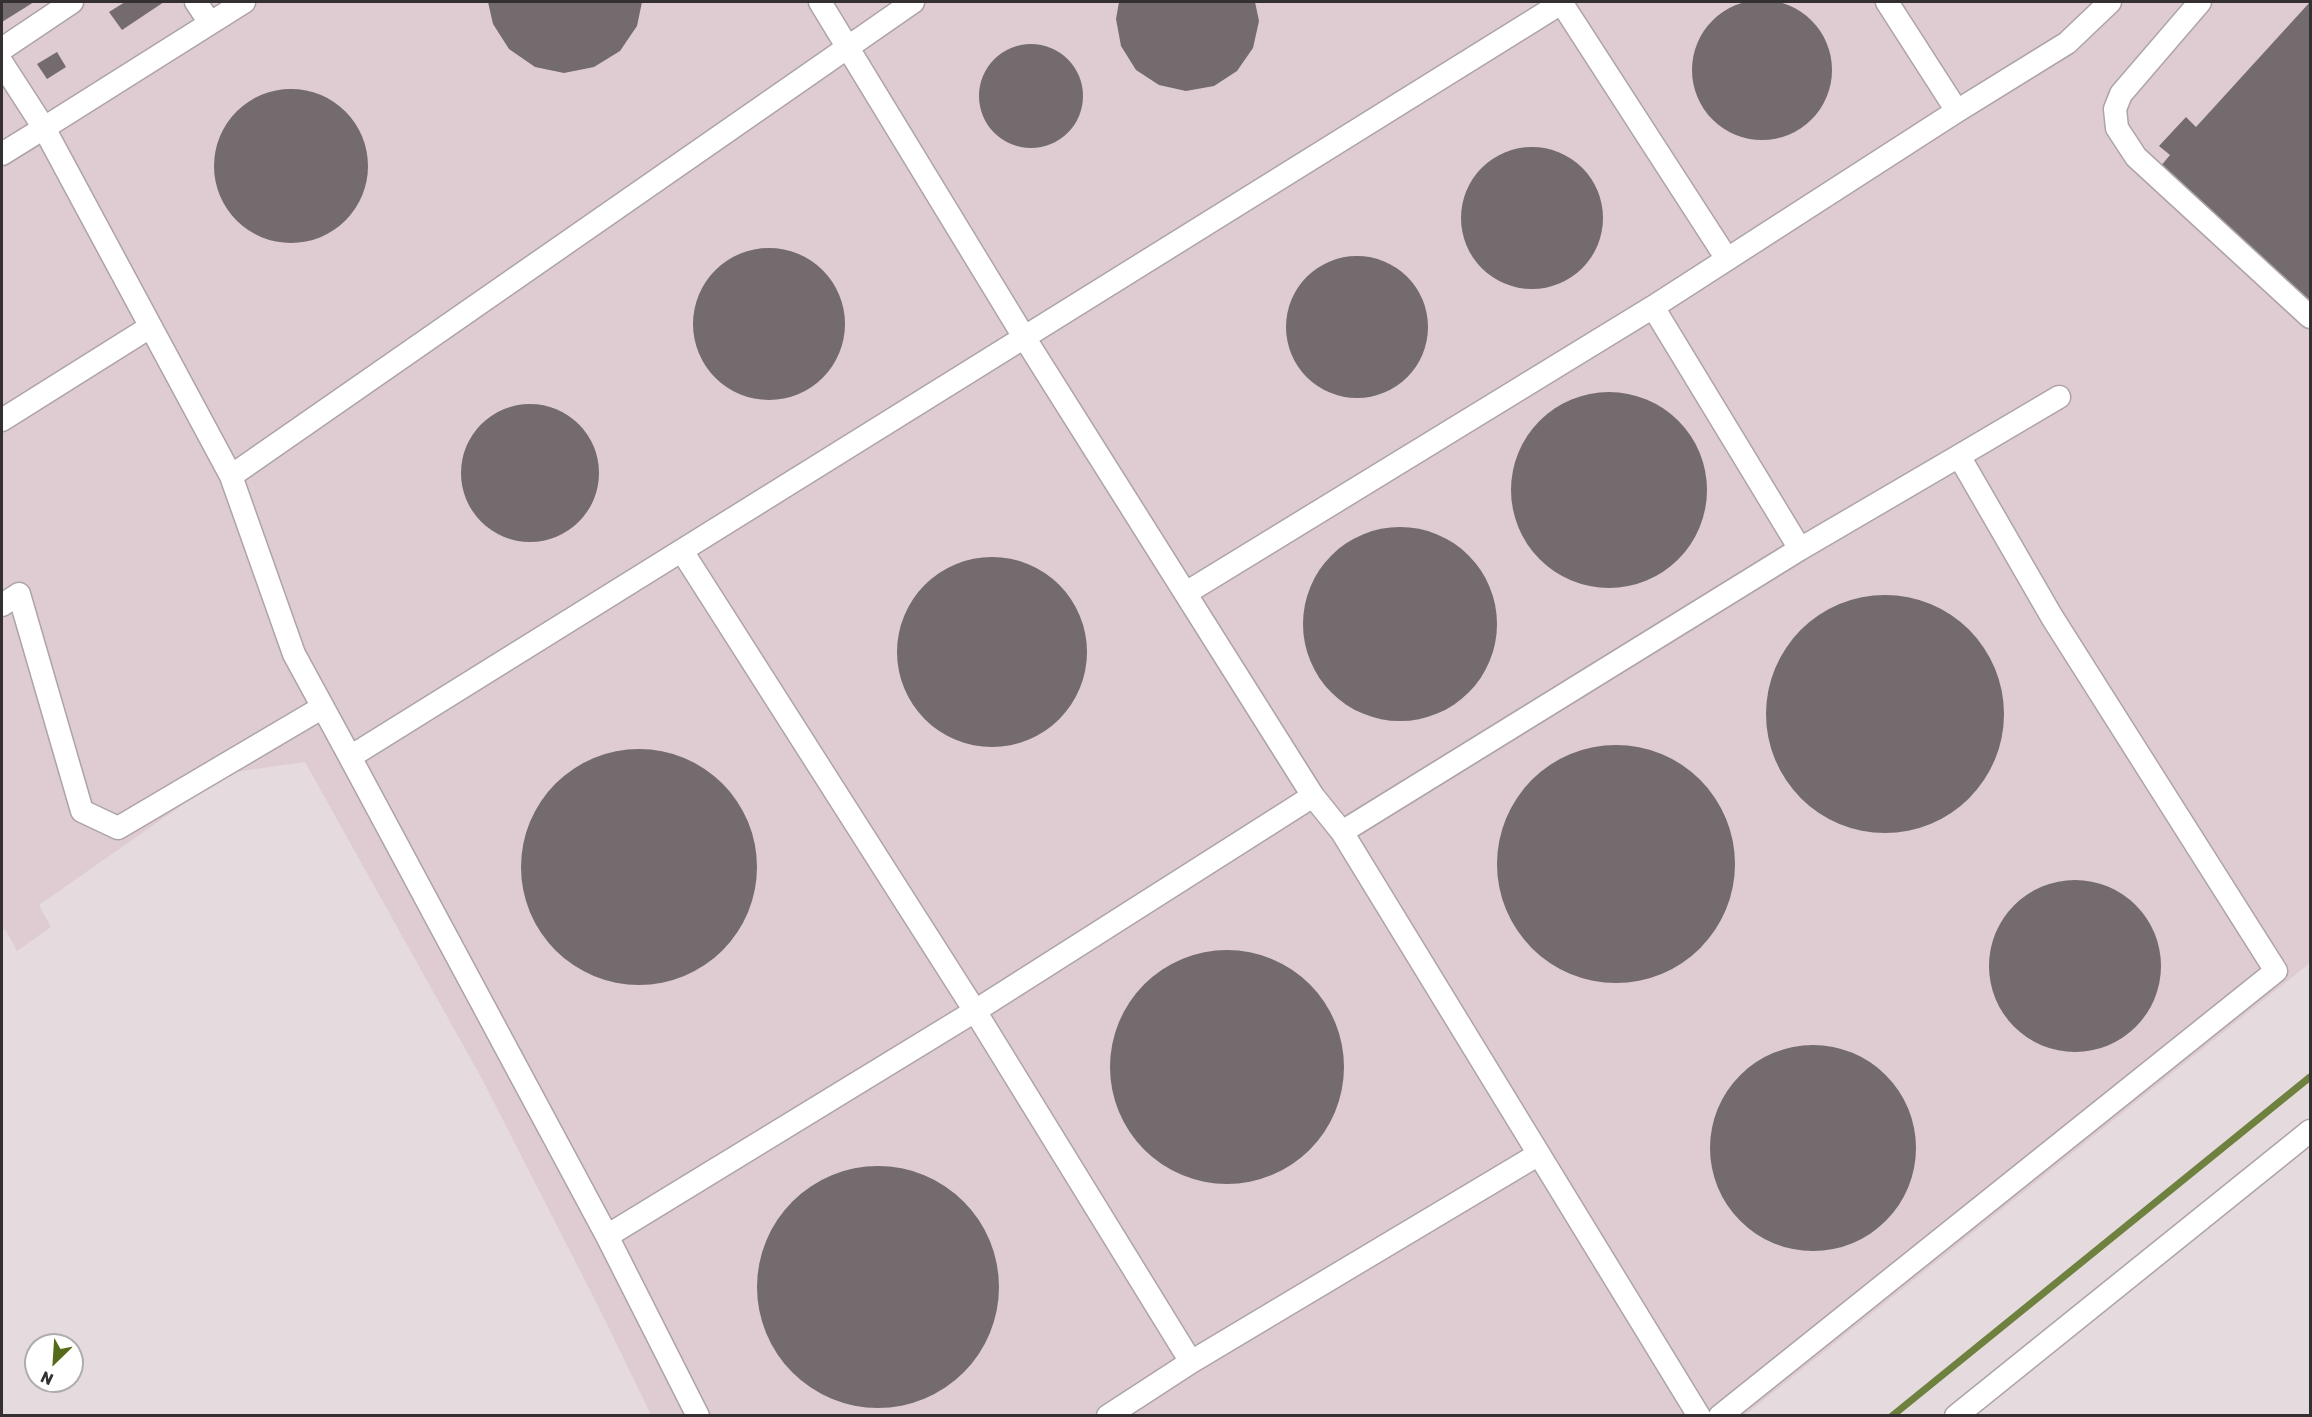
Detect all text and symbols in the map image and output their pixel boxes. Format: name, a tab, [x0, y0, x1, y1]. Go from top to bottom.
north arrow	[24, 1333, 84, 1393]
text: N	[38, 1367, 56, 1389]

